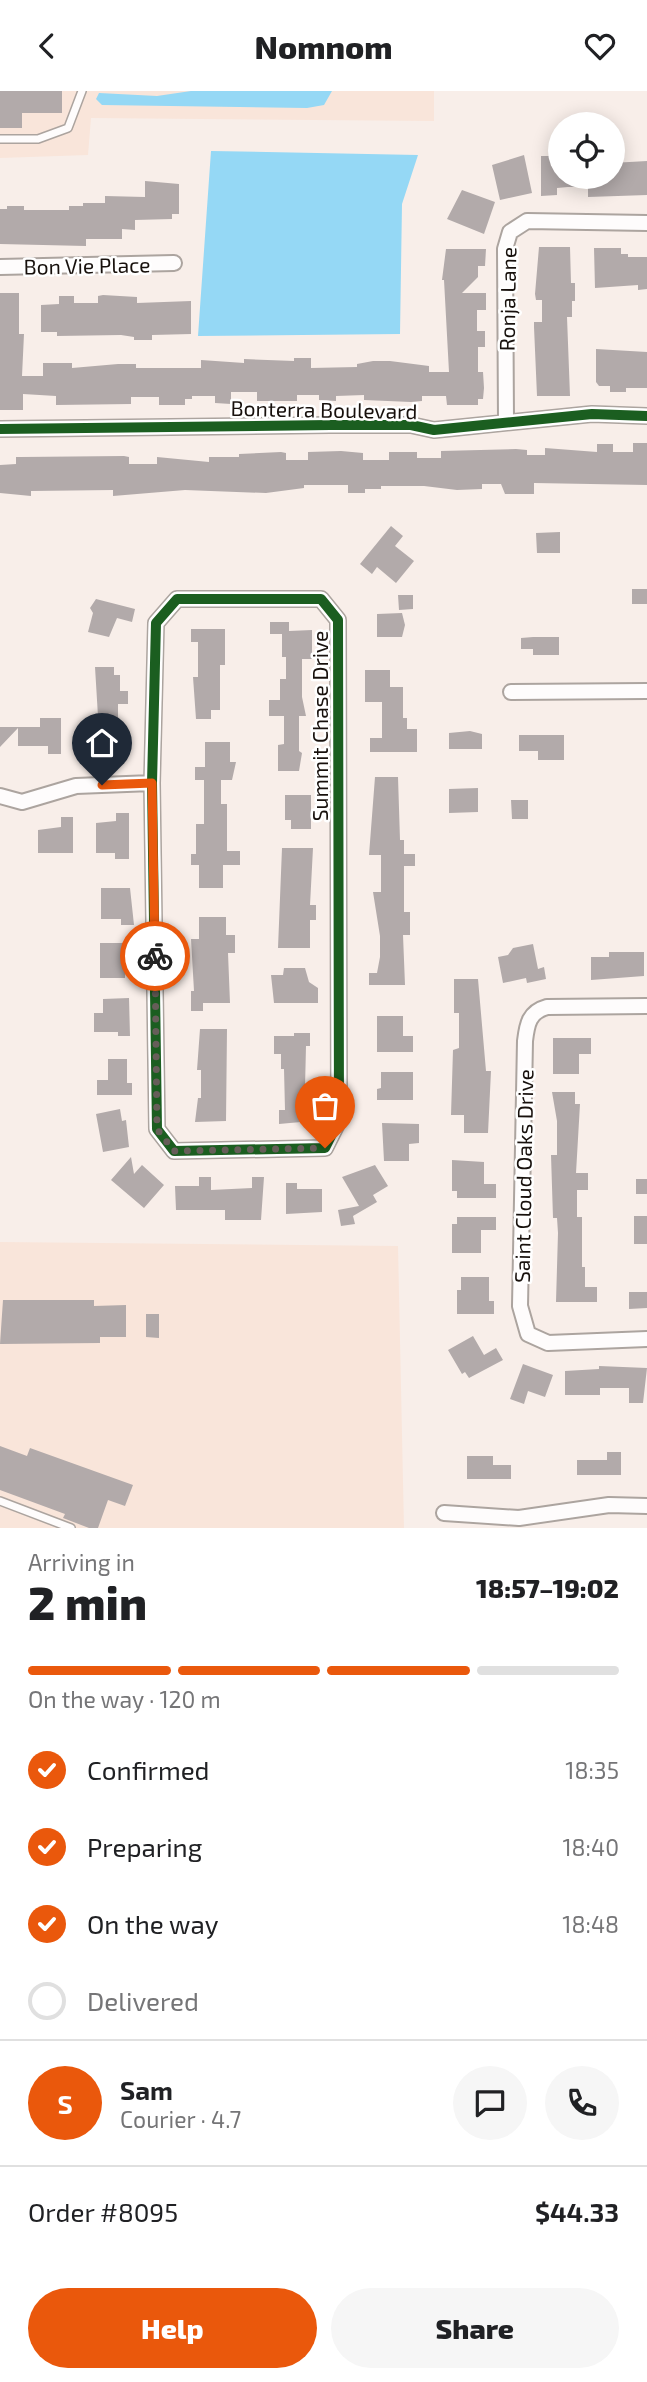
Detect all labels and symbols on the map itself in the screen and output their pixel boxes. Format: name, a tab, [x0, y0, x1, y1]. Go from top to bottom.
street label: Ronja Lane	[494, 247, 521, 351]
street label: Bon Vie Place	[23, 251, 151, 279]
street label: Bonterra Boulevard	[230, 395, 418, 423]
street label: Summit Chase Drive	[307, 631, 332, 821]
pin	[72, 713, 132, 785]
courier	[120, 921, 190, 991]
street label: Saint Cloud Oaks Drive	[509, 1069, 537, 1283]
pin	[295, 1076, 355, 1148]

